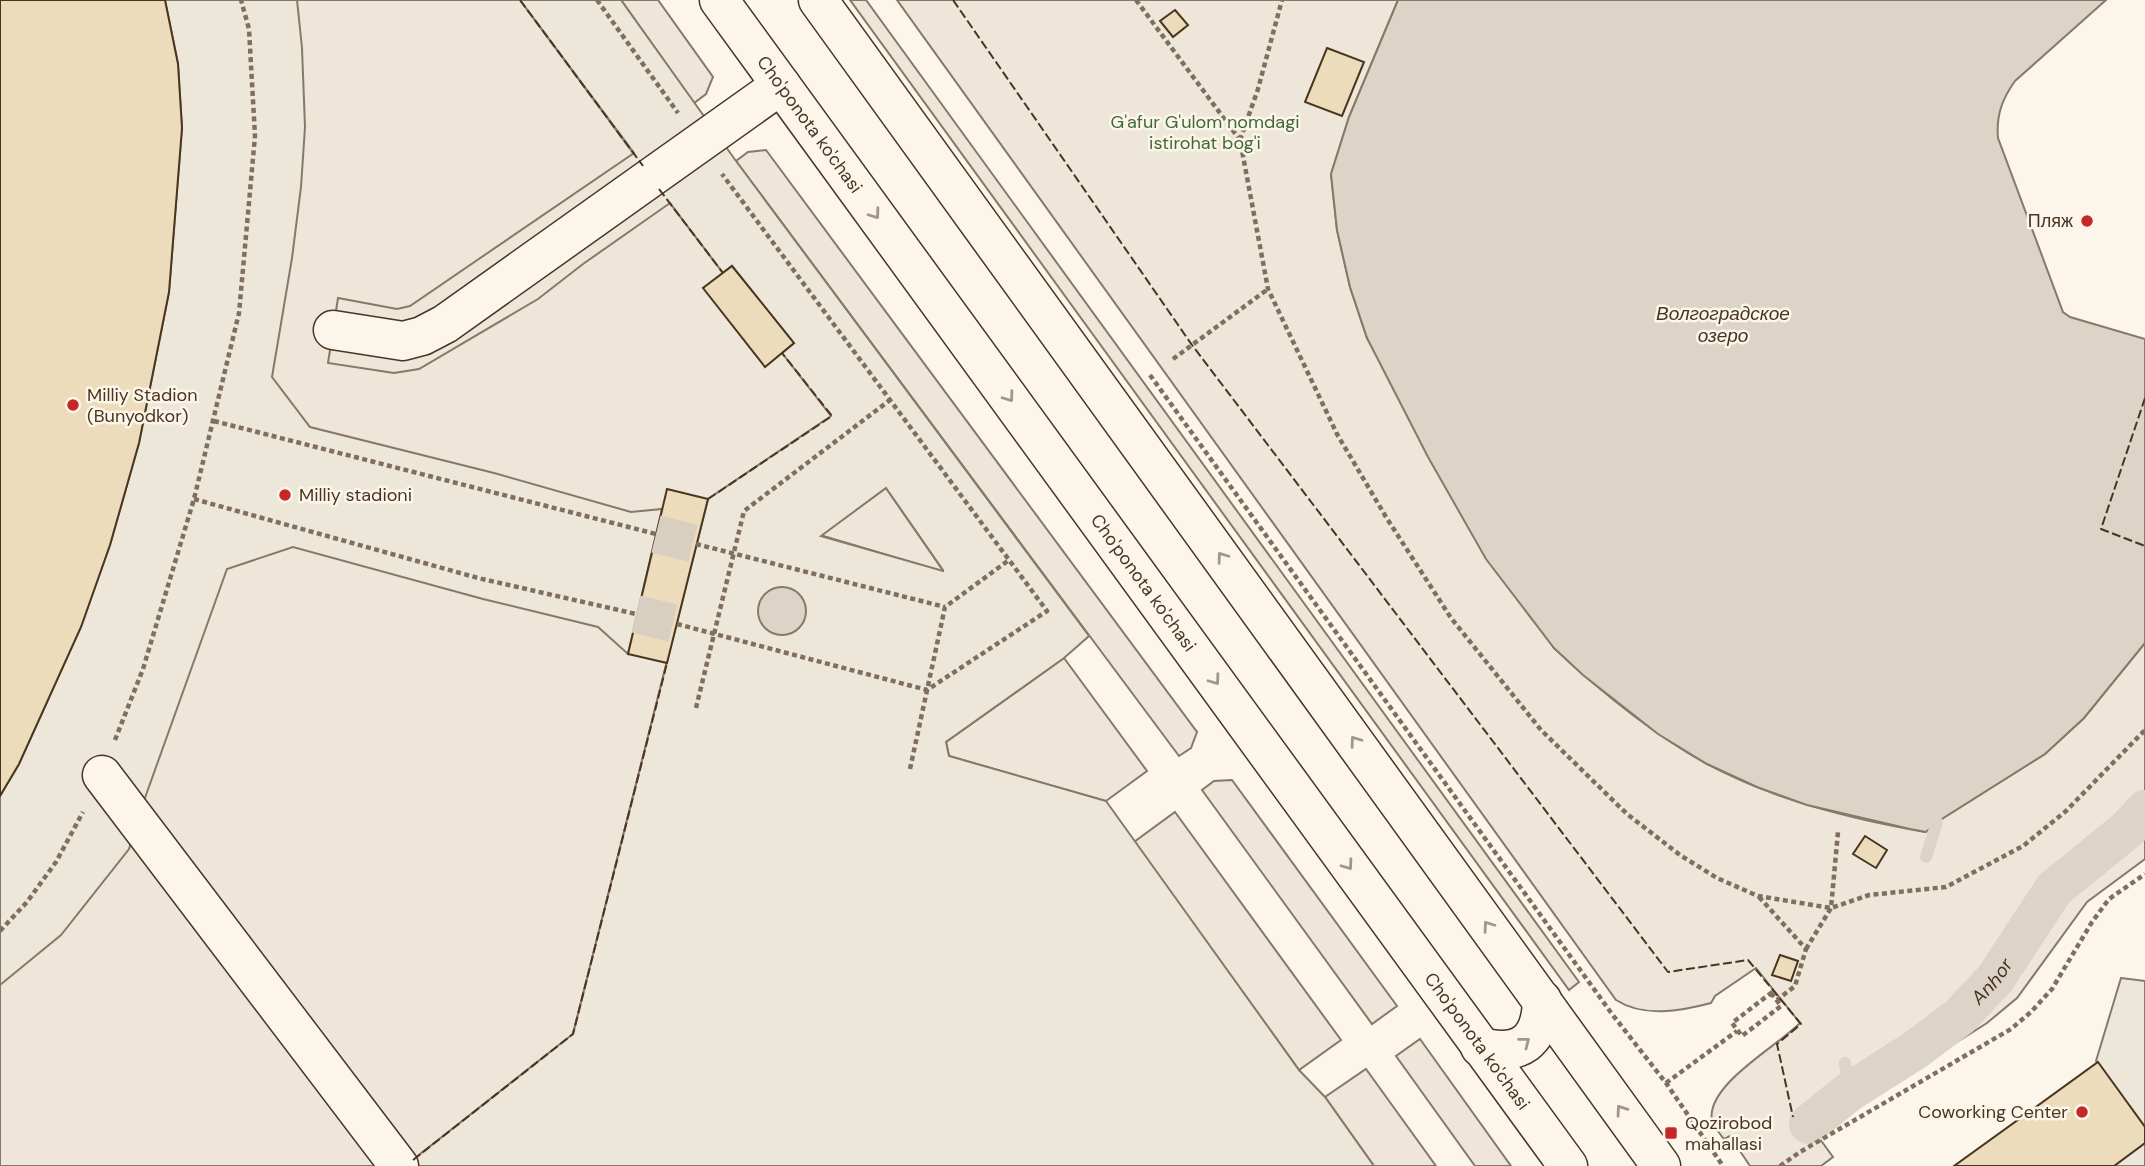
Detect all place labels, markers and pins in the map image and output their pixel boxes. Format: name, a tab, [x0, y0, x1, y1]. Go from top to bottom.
place label: Пляж	[2028, 209, 2073, 233]
marker: Пляж	[2079, 213, 2095, 229]
place label: Milliy Stadion (Bunyodkor)	[87, 383, 198, 428]
marker: Milliy Stadion (Bunyodkor)	[65, 397, 81, 413]
place label: Milliy stadioni	[299, 483, 412, 507]
marker: Milliy stadioni	[277, 487, 293, 503]
place label: Coworking Center	[1918, 1100, 2068, 1124]
marker: Coworking Center	[2074, 1104, 2090, 1120]
place label: Qozirobod mahallasi	[1685, 1111, 1772, 1156]
marker: Qozirobod mahallasi	[1663, 1125, 1679, 1141]

